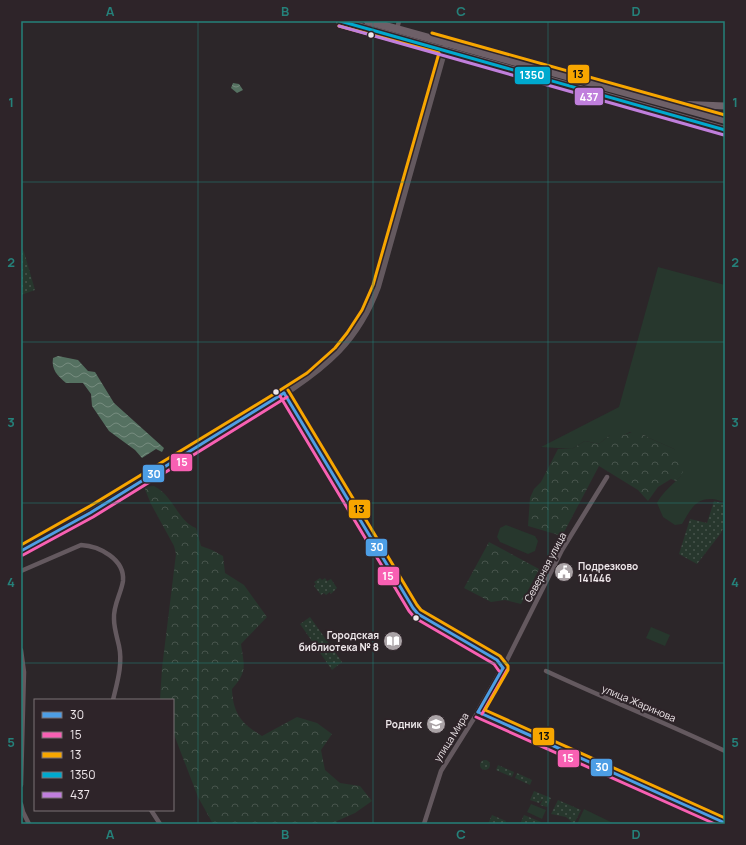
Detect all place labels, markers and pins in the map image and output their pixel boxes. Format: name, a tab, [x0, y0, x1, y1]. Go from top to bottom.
unlabelled marker	[366, 30, 376, 40]
unlabelled marker	[271, 387, 281, 397]
place label: Подрезково 141446	[578, 559, 638, 585]
public building icon: Подрезково 141446	[553, 561, 575, 583]
unlabelled marker	[411, 613, 421, 623]
place label: Городская библиотека № 8	[299, 628, 379, 654]
library icon: Городская библиотека № 8	[382, 630, 404, 652]
school or university icon: Родник	[425, 713, 447, 735]
place label: Родник	[385, 717, 423, 731]

